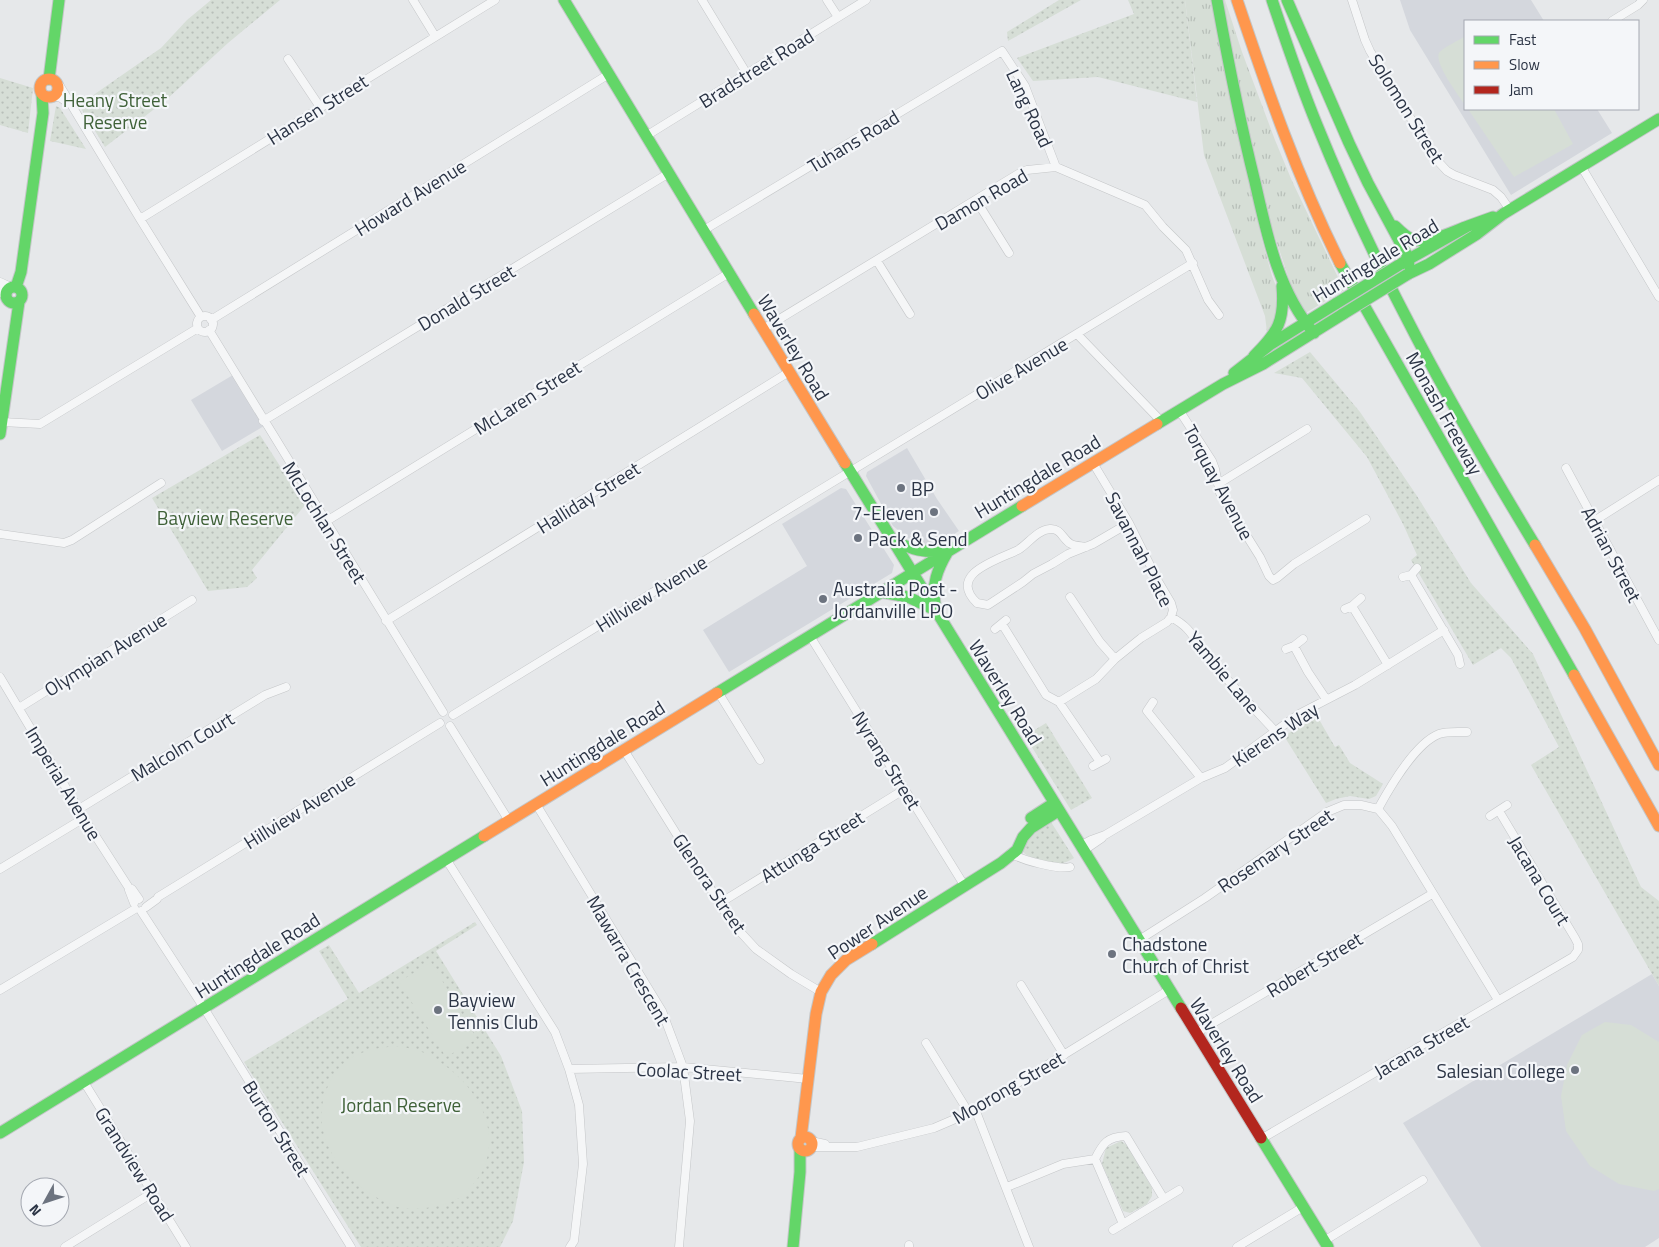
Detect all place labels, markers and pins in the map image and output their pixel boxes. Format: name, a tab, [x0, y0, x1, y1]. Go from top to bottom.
place label: BP	[911, 474, 934, 503]
marker: BP	[895, 482, 907, 494]
place label: 7-Eleven	[852, 498, 924, 527]
marker: 7-Eleven	[928, 506, 940, 518]
place label: Pack & Send	[868, 524, 968, 553]
marker: Pack & Send	[852, 532, 864, 544]
place label: Australia Post - Jordanville LPO	[833, 574, 958, 625]
marker: Australia Post - Jordanville LPO	[817, 593, 829, 605]
place label: Chadstone Church of Christ	[1122, 929, 1249, 980]
marker: Chadstone Church of Christ	[1106, 948, 1118, 960]
place label: Bayview Tennis Club	[448, 985, 538, 1036]
marker: Bayview Tennis Club	[432, 1004, 444, 1016]
place label: Salesian College	[1436, 1056, 1565, 1085]
marker: Salesian College	[1569, 1064, 1581, 1076]

